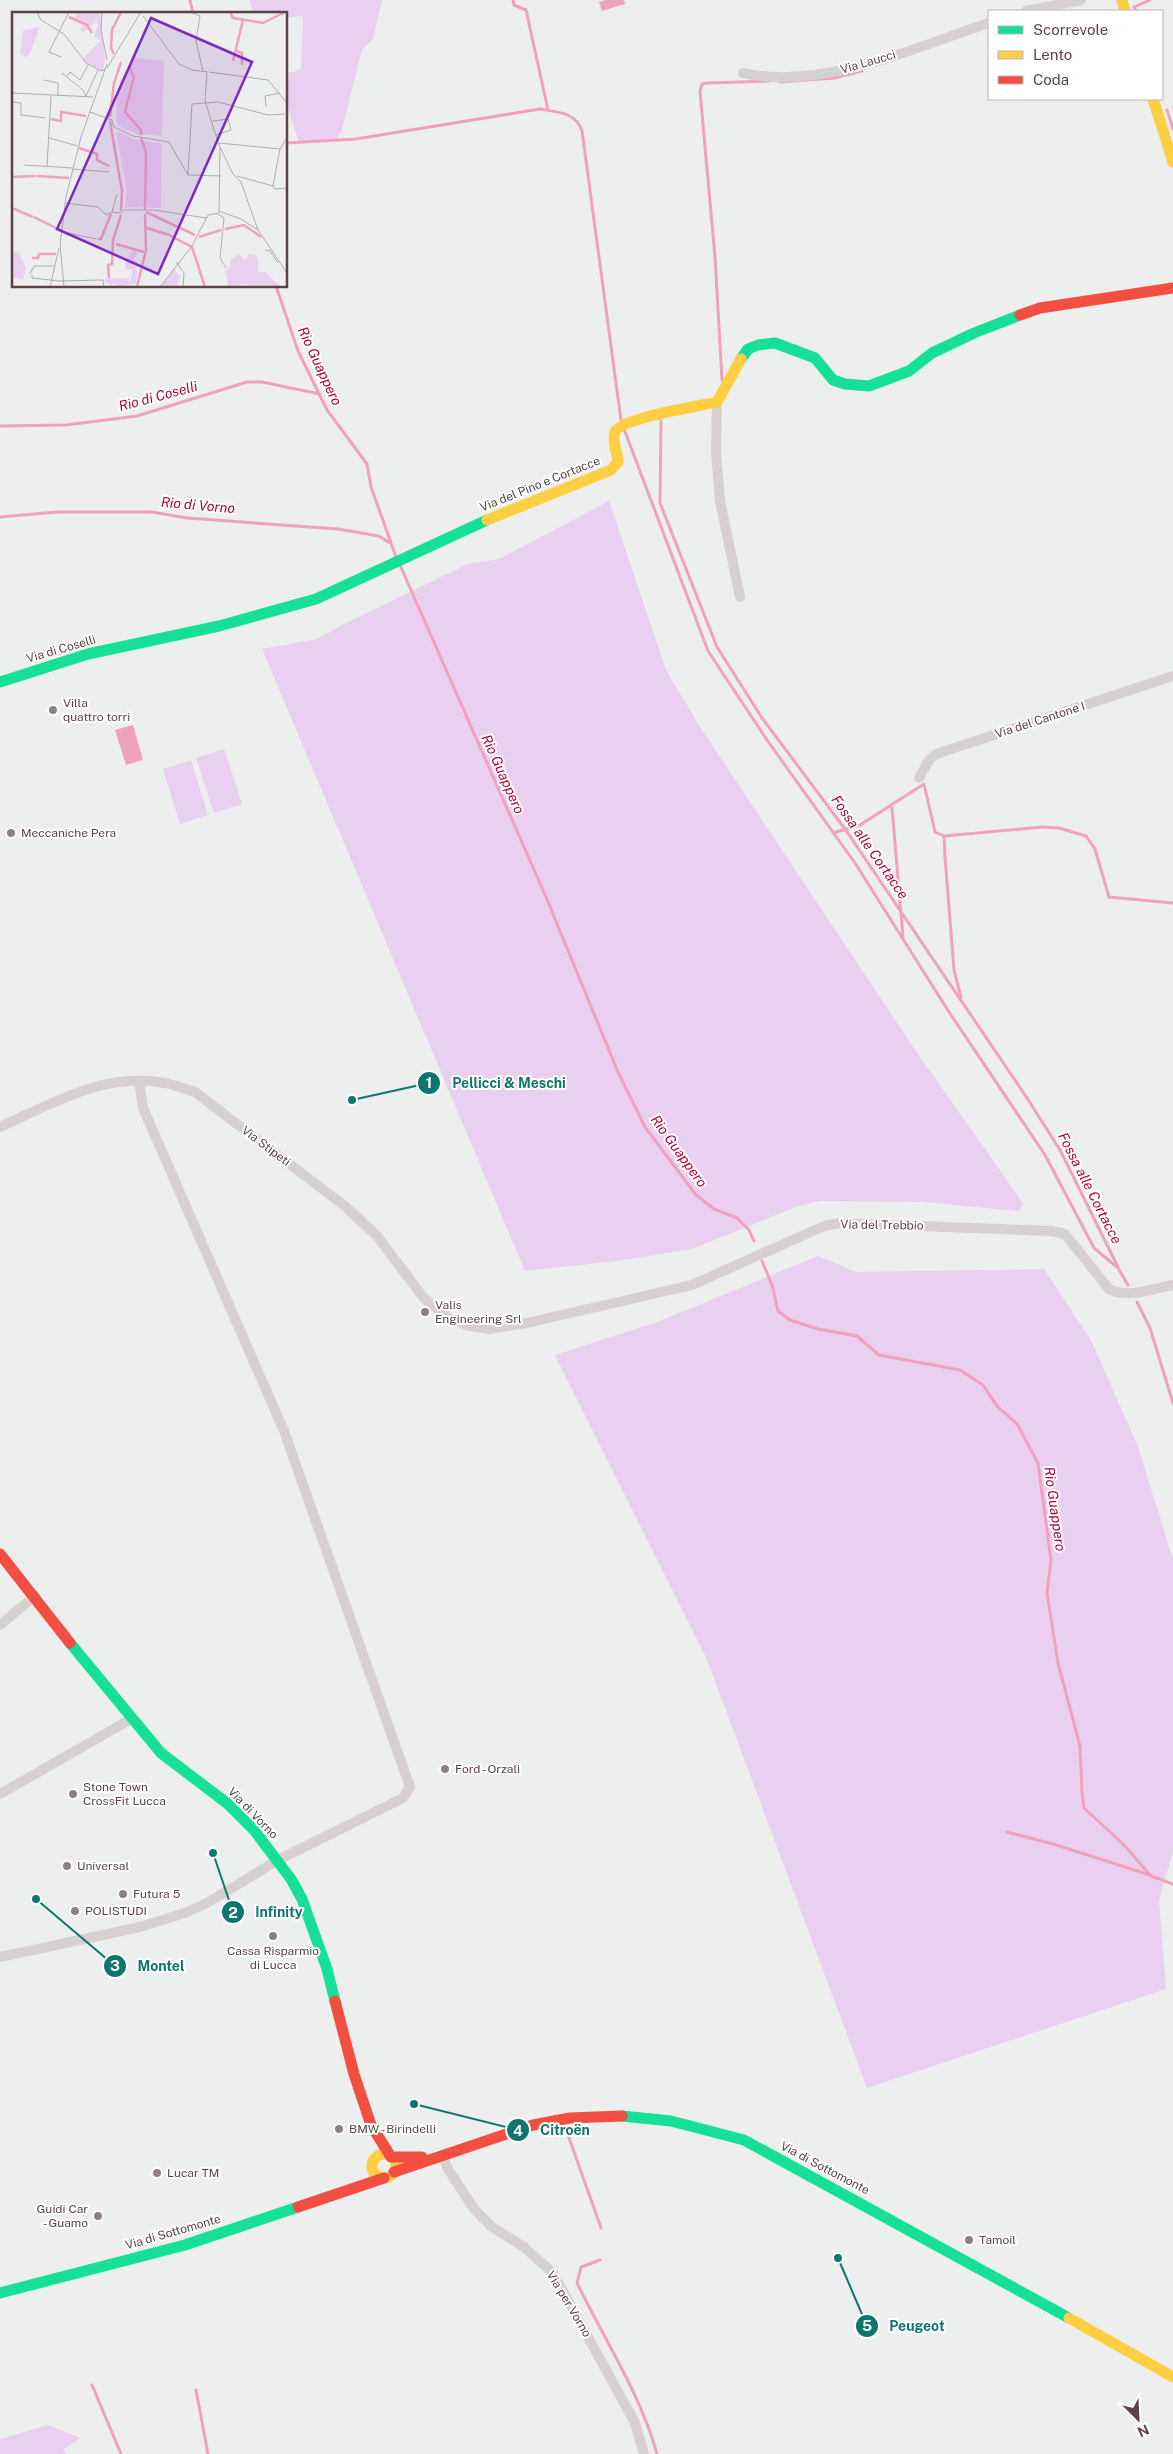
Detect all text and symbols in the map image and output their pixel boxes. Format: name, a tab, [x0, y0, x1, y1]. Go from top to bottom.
legend	[988, 10, 1163, 100]
inset map	[12, 12, 288, 288]
text: Scorrevole	[1033, 21, 1108, 38]
text: Lento	[1033, 46, 1072, 63]
street label: Via Laucci	[839, 47, 897, 77]
text: Coda	[1033, 71, 1069, 88]
water label: Rio Guappero	[295, 324, 345, 408]
water label: Rio di Coselli	[117, 378, 200, 414]
street label: Via del Pino e Cortacce	[478, 453, 602, 515]
water label: Rio di Vorno	[160, 494, 236, 516]
street label: Via di Coselli	[25, 632, 97, 666]
place label: Villa quattro torri	[63, 696, 130, 724]
street label: Via del Cantone I	[993, 699, 1087, 741]
marker: Villa quattro torri	[47, 704, 59, 716]
water label: Rio Guappero	[478, 732, 528, 816]
water label: Fossa alle Cortacce	[828, 792, 912, 902]
place label: Meccaniche Pera	[21, 826, 116, 840]
marker: Meccaniche Pera	[5, 827, 17, 839]
callout: Pellicci & Meschi	[417, 1069, 575, 1098]
text: 1	[426, 1074, 432, 1091]
text: Pellicci & Meschi	[452, 1075, 566, 1091]
water label: Rio Guappero	[648, 1112, 711, 1190]
street label: Via Stipeti	[239, 1123, 293, 1169]
water label: Fossa alle Cortacce	[1055, 1130, 1125, 1247]
street label: Via del Trebbio	[840, 1217, 924, 1233]
place label: Valis Engineering Srl	[435, 1298, 522, 1326]
marker: Valis Engineering Srl	[419, 1306, 431, 1318]
water label: Rio Guappero	[1041, 1466, 1069, 1553]
place label: Ford - Orzali	[455, 1762, 520, 1776]
marker: Ford - Orzali	[439, 1763, 451, 1775]
place label: Stone Town CrossFit Lucca	[83, 1780, 166, 1808]
street label: Via di Vorno	[225, 1784, 281, 1842]
marker: Stone Town CrossFit Lucca	[67, 1788, 79, 1800]
place label: Universal	[77, 1859, 129, 1873]
marker: Universal	[61, 1860, 73, 1872]
place label: Futura 5	[133, 1887, 181, 1901]
marker: Futura 5	[117, 1888, 129, 1900]
callout: Infinity	[220, 1898, 313, 1927]
place label: POLISTUDI	[85, 1904, 147, 1918]
text: 2	[228, 1904, 238, 1921]
text: Infinity	[255, 1904, 303, 1920]
marker: POLISTUDI	[69, 1905, 81, 1917]
marker: Cassa Risparmio di Lucca	[267, 1930, 279, 1942]
place label: Cassa Risparmio di Lucca	[227, 1944, 319, 1972]
callout: Montel	[102, 1951, 194, 1980]
text: 3	[110, 1957, 120, 1974]
text: Montel	[137, 1958, 185, 1974]
callout: Citroën	[505, 2116, 600, 2145]
place label: BMW - Birindelli	[349, 2122, 436, 2136]
text: 4	[513, 2122, 523, 2139]
text: Citroën	[540, 2122, 590, 2138]
marker: BMW - Birindelli	[333, 2123, 345, 2135]
street label: Via di Sottomonte	[778, 2139, 872, 2197]
place label: Lucar TM	[167, 2166, 219, 2180]
marker: Lucar TM	[151, 2167, 163, 2179]
place label: Guidi Car - Guamo	[37, 2202, 88, 2230]
marker: Guidi Car - Guamo	[92, 2210, 104, 2222]
street label: Via di Sottomonte	[124, 2212, 223, 2252]
place label: Tamoil	[979, 2233, 1016, 2247]
marker: Tamoil	[963, 2234, 975, 2246]
street label: Via per Vorno	[544, 2268, 594, 2340]
callout: Peugeot	[855, 2311, 955, 2340]
text: 5	[862, 2317, 872, 2334]
text: Peugeot	[889, 2318, 945, 2334]
north arrow	[1113, 2394, 1163, 2444]
text: N	[1135, 2421, 1152, 2440]

